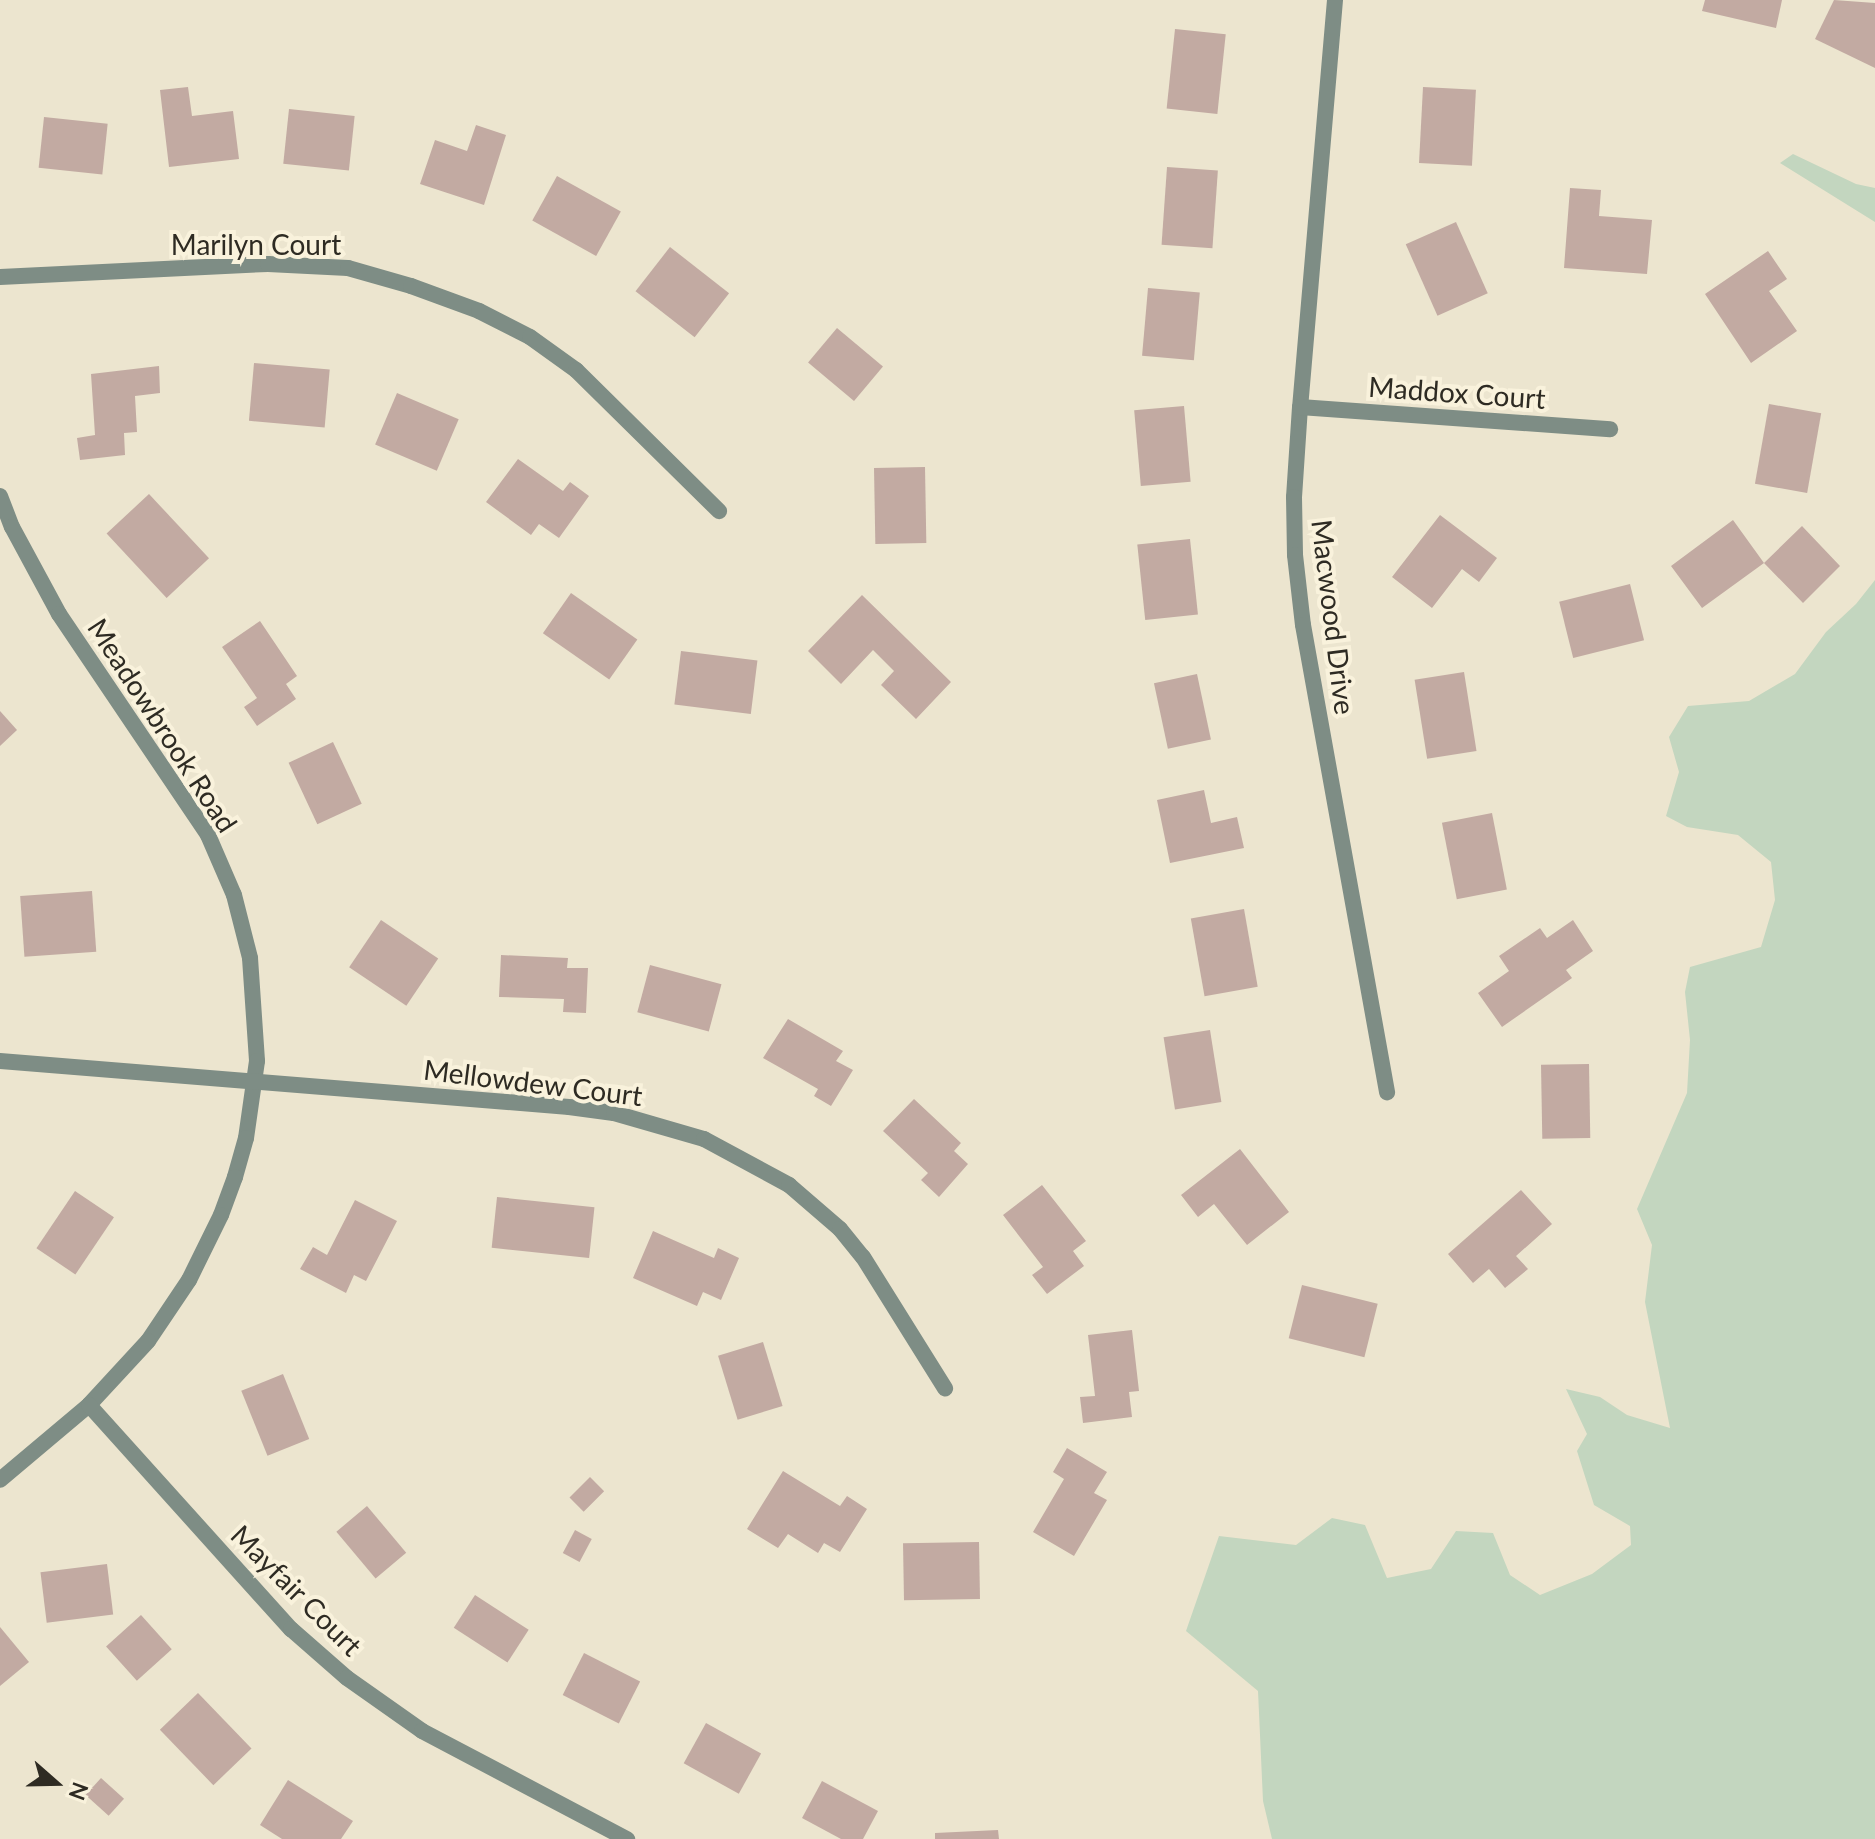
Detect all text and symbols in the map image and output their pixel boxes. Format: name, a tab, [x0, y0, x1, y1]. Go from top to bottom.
street label: Marilyn Court	[171, 227, 341, 261]
street label: Maddox Court	[1367, 369, 1547, 415]
street label: Macwood Drive	[1305, 518, 1363, 716]
street label: Meadowbrook Road	[81, 612, 245, 838]
street label: Mellowdew Court	[421, 1052, 645, 1112]
street label: Mayfair Court	[225, 1518, 369, 1662]
north arrow	[16, 1743, 96, 1823]
text: N	[63, 1779, 95, 1804]

